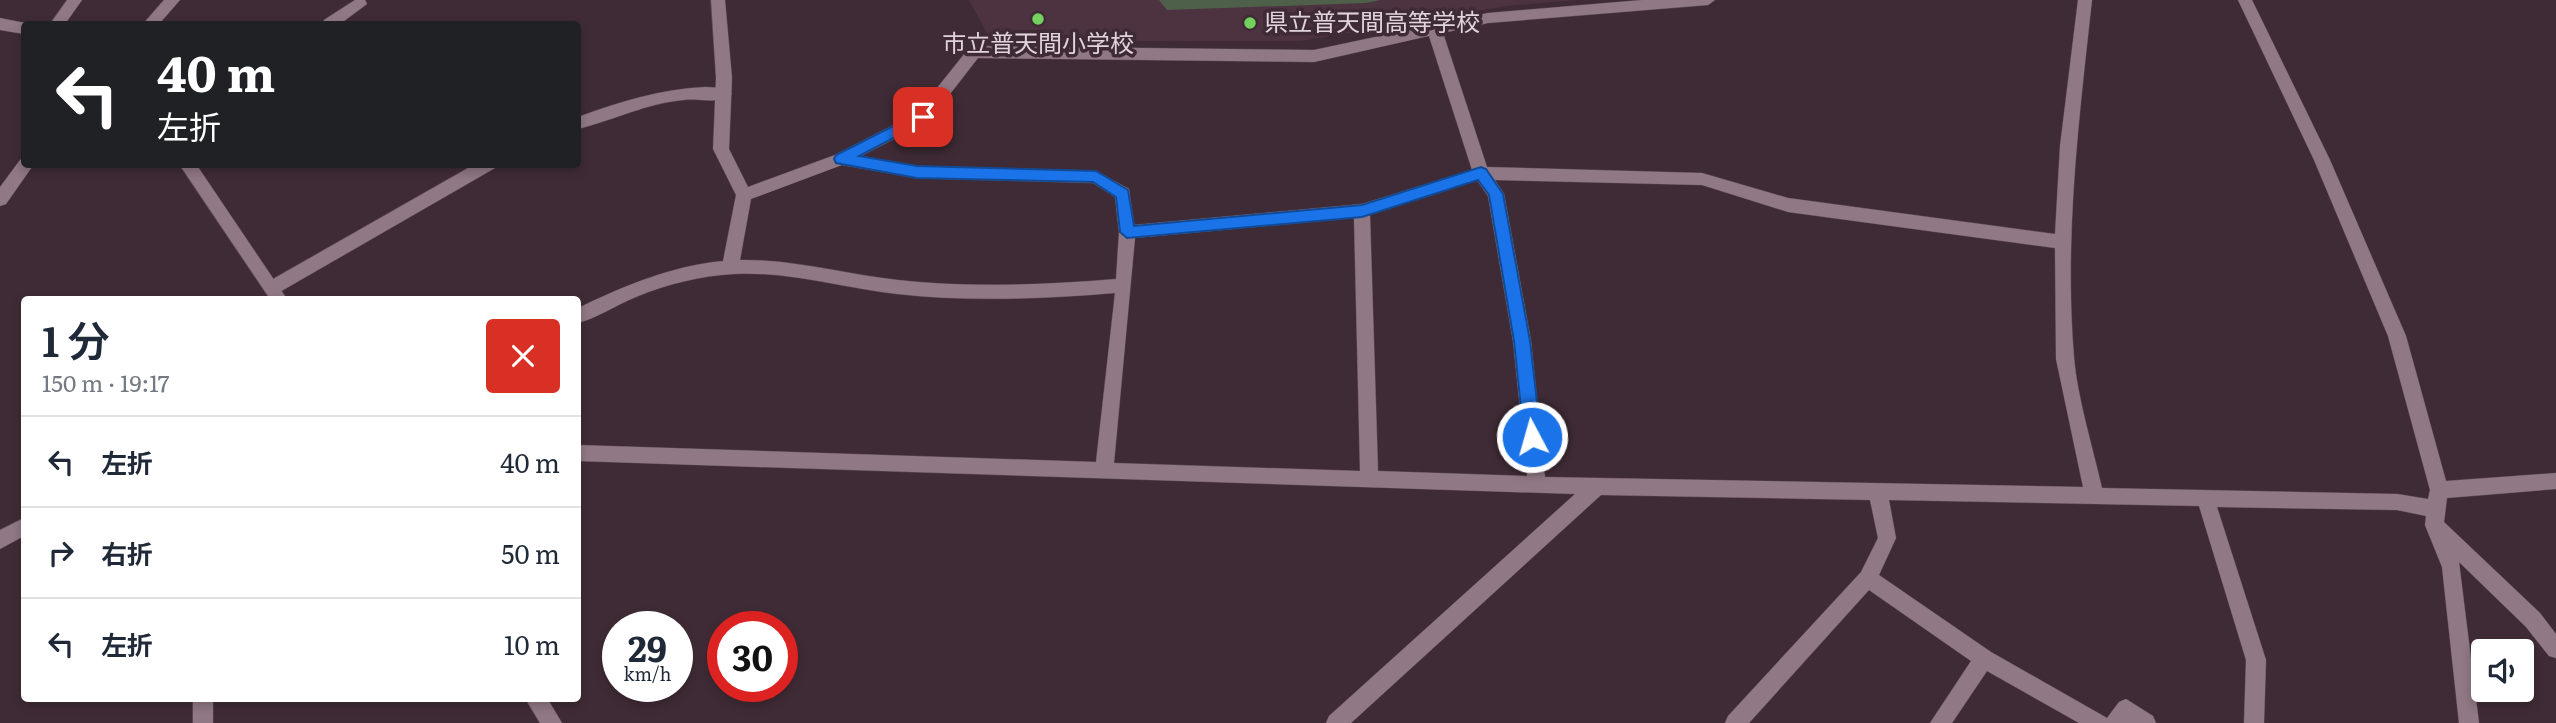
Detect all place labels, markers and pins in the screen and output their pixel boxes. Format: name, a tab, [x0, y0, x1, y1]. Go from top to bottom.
place label: 県立普天間高等学校	[1264, 3, 1480, 38]
marker: 市立普天間小学校	[1030, 11, 1046, 27]
marker: 県立普天間高等学校	[1242, 15, 1258, 31]
place label: 市立普天間小学校	[942, 24, 1134, 59]
pin	[893, 87, 953, 147]

